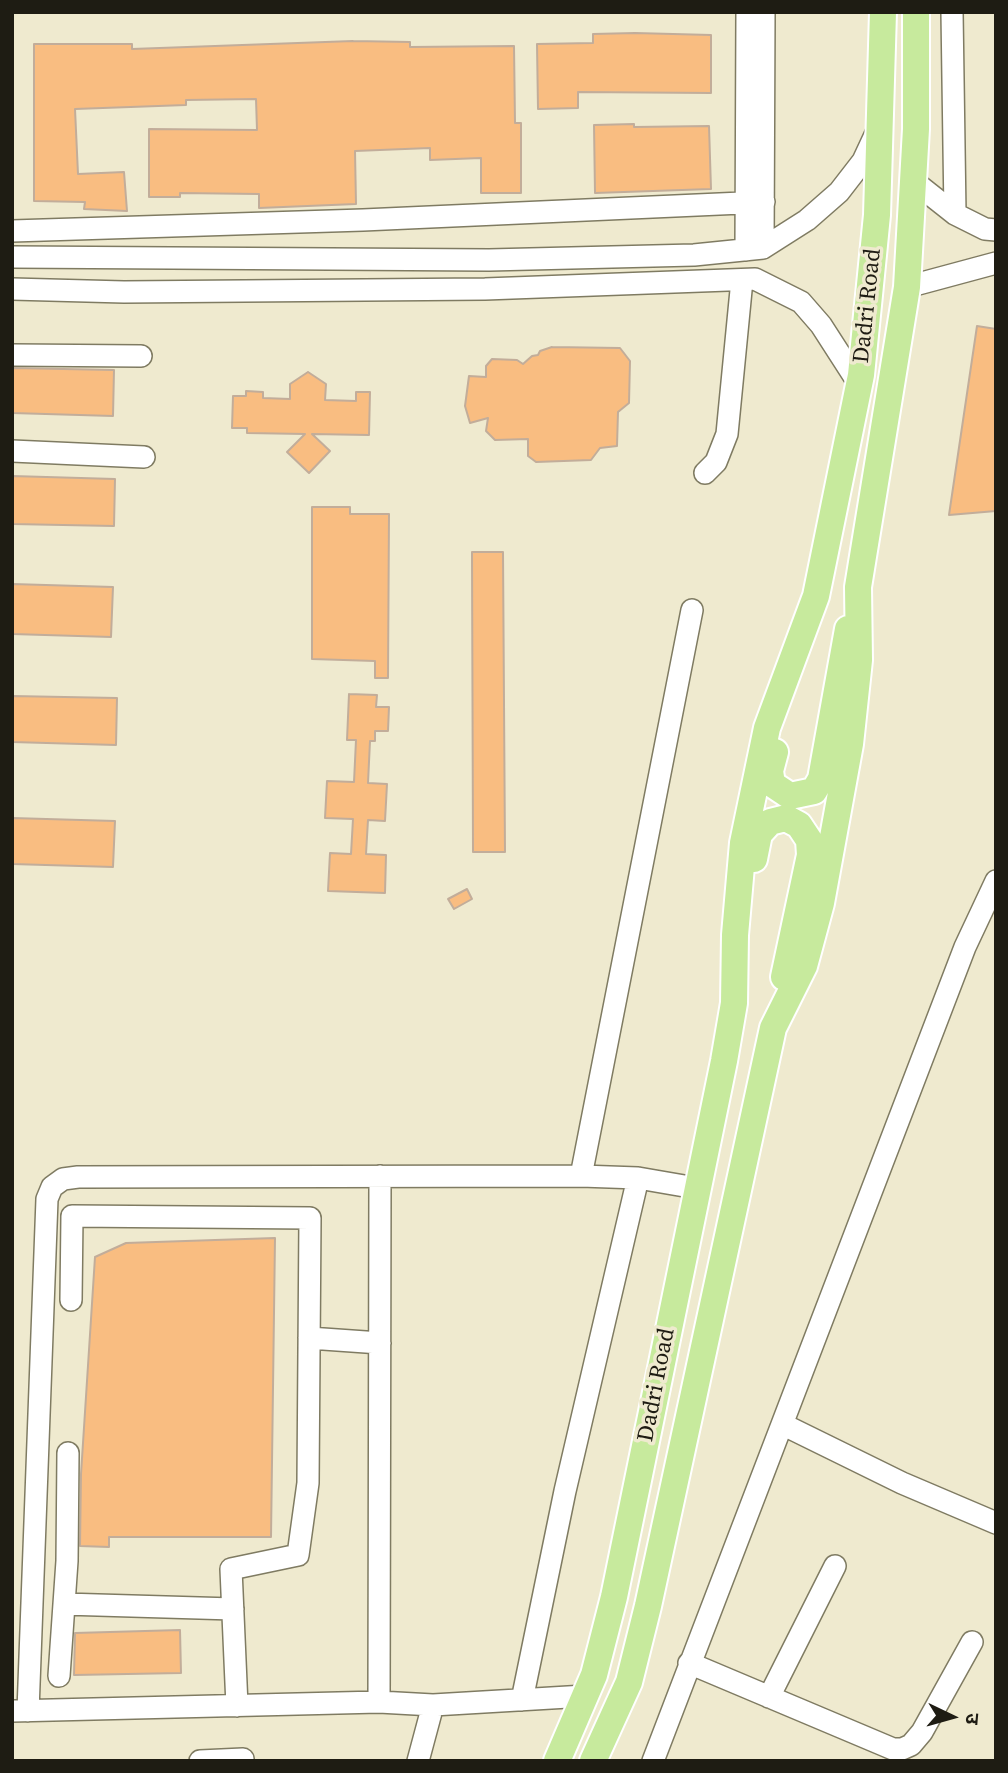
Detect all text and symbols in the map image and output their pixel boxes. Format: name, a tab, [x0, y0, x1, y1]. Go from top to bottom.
street label: Dadri Road	[848, 247, 888, 365]
street label: Dadri Road	[632, 1326, 682, 1444]
north arrow	[917, 1682, 987, 1752]
text: उ	[959, 1712, 986, 1726]

